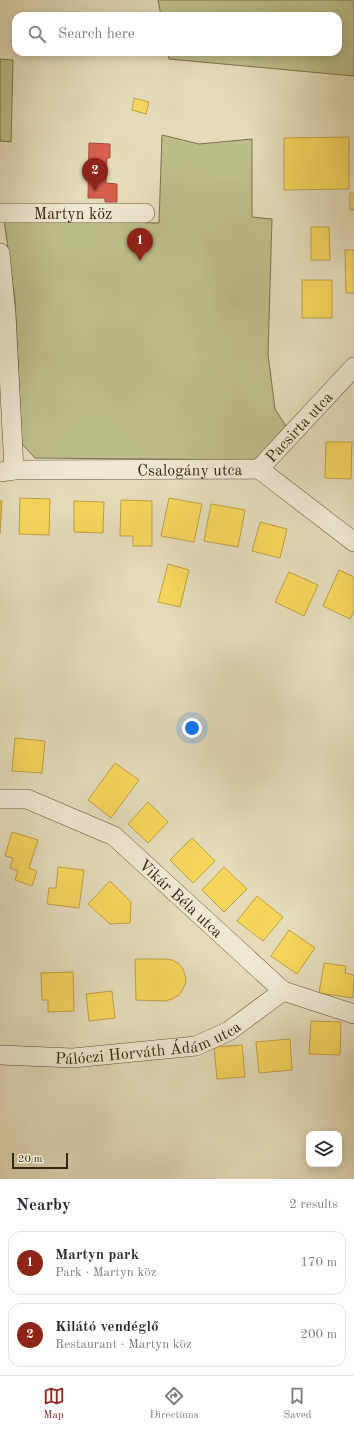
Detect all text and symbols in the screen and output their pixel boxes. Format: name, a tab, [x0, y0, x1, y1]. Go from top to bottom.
search box	[12, 12, 342, 56]
icon: search	[26, 23, 48, 45]
text: Search here	[58, 27, 135, 42]
pin: 2	[82, 158, 108, 191]
street label: Martyn köz	[34, 207, 112, 223]
pin: 1	[127, 228, 153, 261]
street label: Pacsirta utca	[263, 389, 337, 466]
street label: Csalogány utca	[137, 463, 243, 479]
your location	[182, 718, 202, 738]
street label: Vikár Béla utca	[135, 857, 225, 942]
street label: Pálóczi Horváth Ádám utca	[55, 1019, 245, 1068]
map controls	[306, 1131, 342, 1167]
button: layers	[306, 1131, 342, 1167]
scale bar	[12, 1151, 68, 1170]
text: 20 m	[18, 1154, 43, 1165]
text: Nearby	[16, 1197, 71, 1214]
text: 2 results	[289, 1198, 338, 1211]
text: Martyn park	[55, 1248, 139, 1263]
text: 1	[26, 1256, 34, 1269]
text: 170 m	[300, 1256, 337, 1269]
text: Park · Martyn köz	[55, 1266, 156, 1279]
text: Kilátó vendéglő	[55, 1320, 159, 1335]
text: 2	[26, 1328, 34, 1341]
text: 200 m	[300, 1328, 337, 1341]
text: Restaurant · Martyn köz	[55, 1338, 192, 1351]
tab: Map	[43, 1385, 65, 1423]
tab: Directions	[150, 1385, 198, 1423]
tab: Saved	[283, 1385, 311, 1423]

